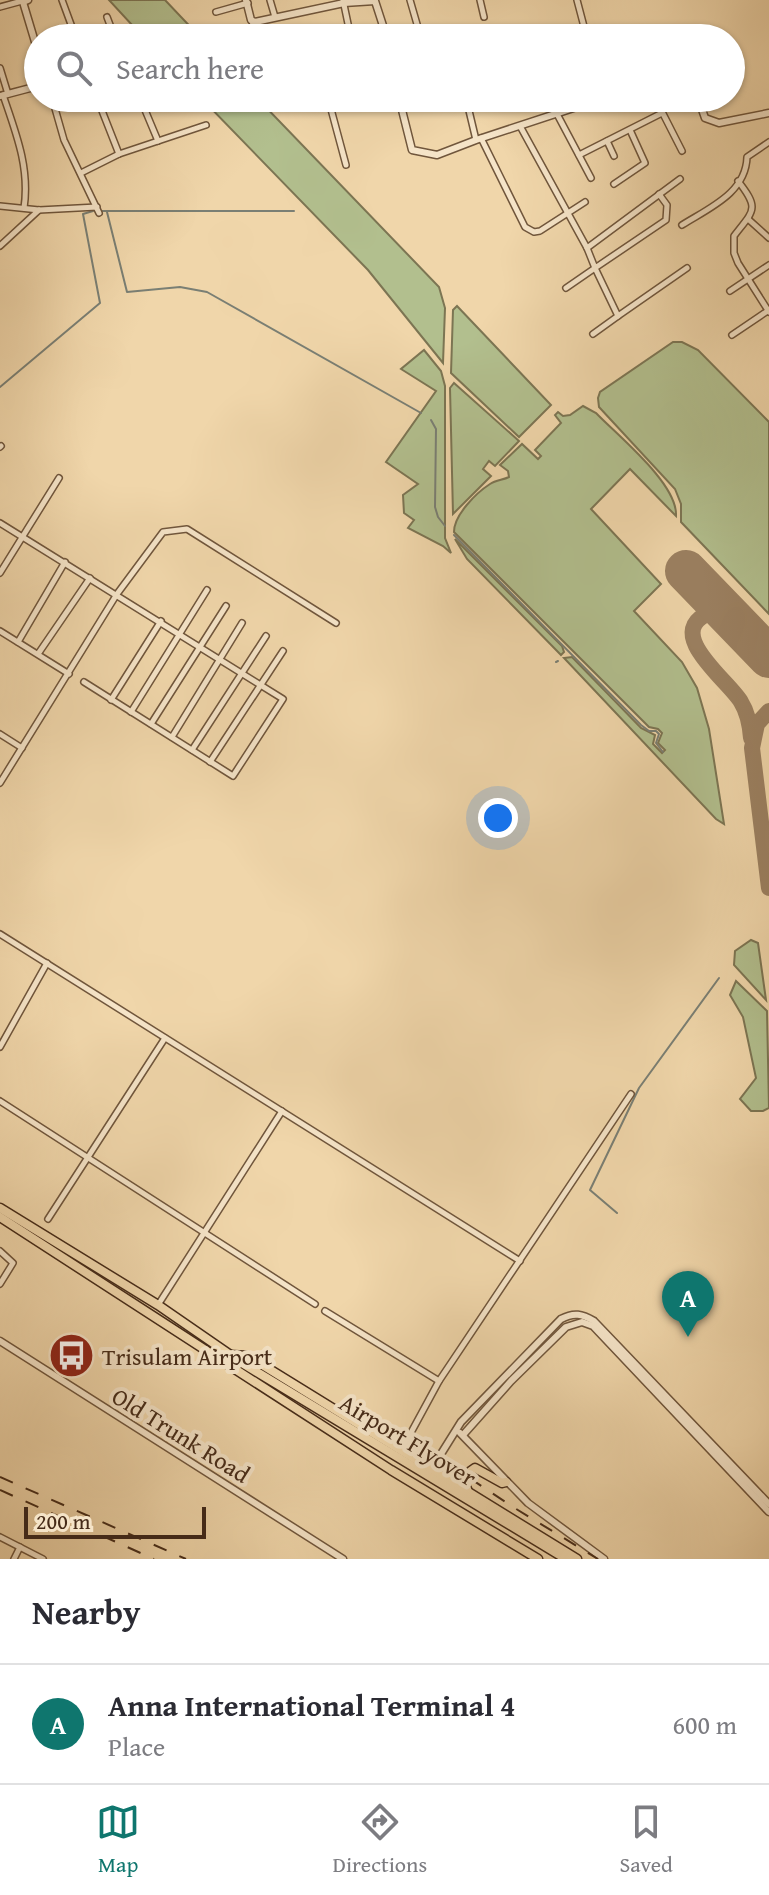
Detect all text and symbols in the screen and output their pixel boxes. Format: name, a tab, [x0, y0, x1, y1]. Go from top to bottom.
search box	[24, 24, 745, 112]
icon: search	[52, 46, 96, 90]
text: Search here	[116, 46, 264, 90]
your location	[478, 798, 518, 838]
pin: A	[662, 1271, 714, 1337]
bus stop icon: Trisulam Airport	[47, 1332, 95, 1380]
place label: Trisulam Airport	[102, 1339, 273, 1374]
street label: Old Trunk Road	[105, 1379, 257, 1492]
street label: Airport Flyover	[333, 1385, 483, 1495]
scale bar	[24, 1503, 206, 1539]
text: 200 m	[36, 1505, 91, 1537]
text: Nearby	[32, 1587, 141, 1636]
text: Anna International Terminal 4	[108, 1683, 516, 1727]
text: A	[50, 1705, 66, 1744]
text: 600 m	[672, 1705, 737, 1744]
text: Place	[108, 1727, 165, 1766]
tab: Map	[96, 1800, 140, 1880]
tab: Directions	[333, 1800, 427, 1880]
tab: Saved	[620, 1800, 673, 1880]

